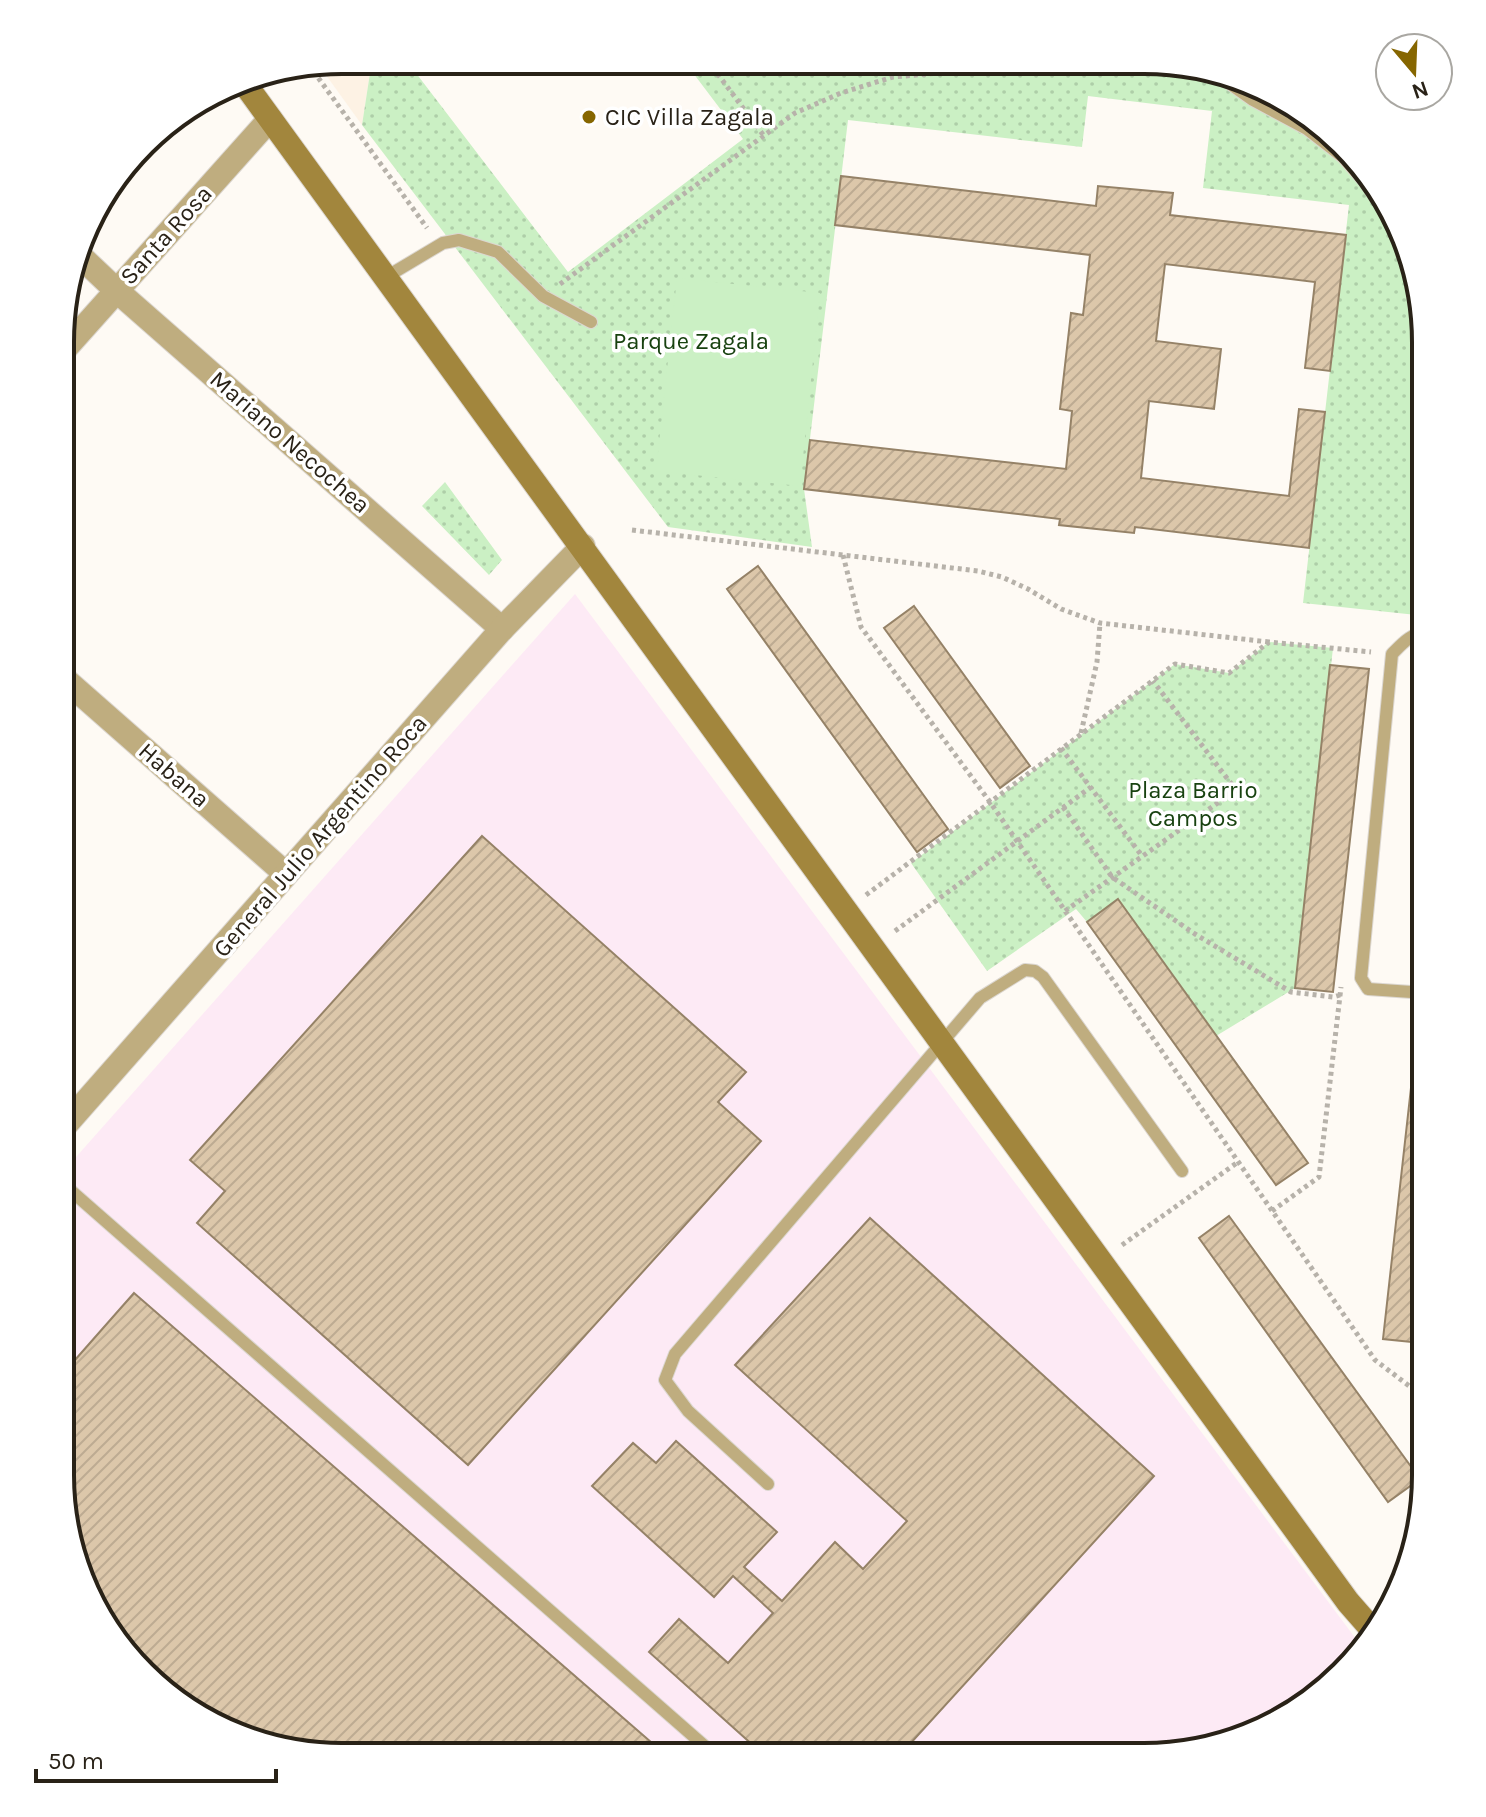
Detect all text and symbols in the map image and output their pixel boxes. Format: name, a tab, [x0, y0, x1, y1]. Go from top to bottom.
north arrow	[1374, 32, 1454, 112]
text: N	[1408, 75, 1432, 105]
place label: CIC Villa Zagala	[605, 103, 774, 131]
marker: CIC Villa Zagala	[580, 108, 598, 126]
street label: Santa Rosa	[114, 180, 218, 290]
park label: Parque Zagala	[613, 327, 769, 355]
street label: Mariano Necochea	[204, 365, 376, 519]
street label: General Julio Argentino Roca	[207, 709, 433, 963]
street label: Habana	[133, 737, 215, 813]
park label: Plaza Barrio Campos	[1128, 776, 1258, 832]
scale bar	[36, 1733, 276, 1783]
text: 50 m	[48, 1747, 104, 1775]

